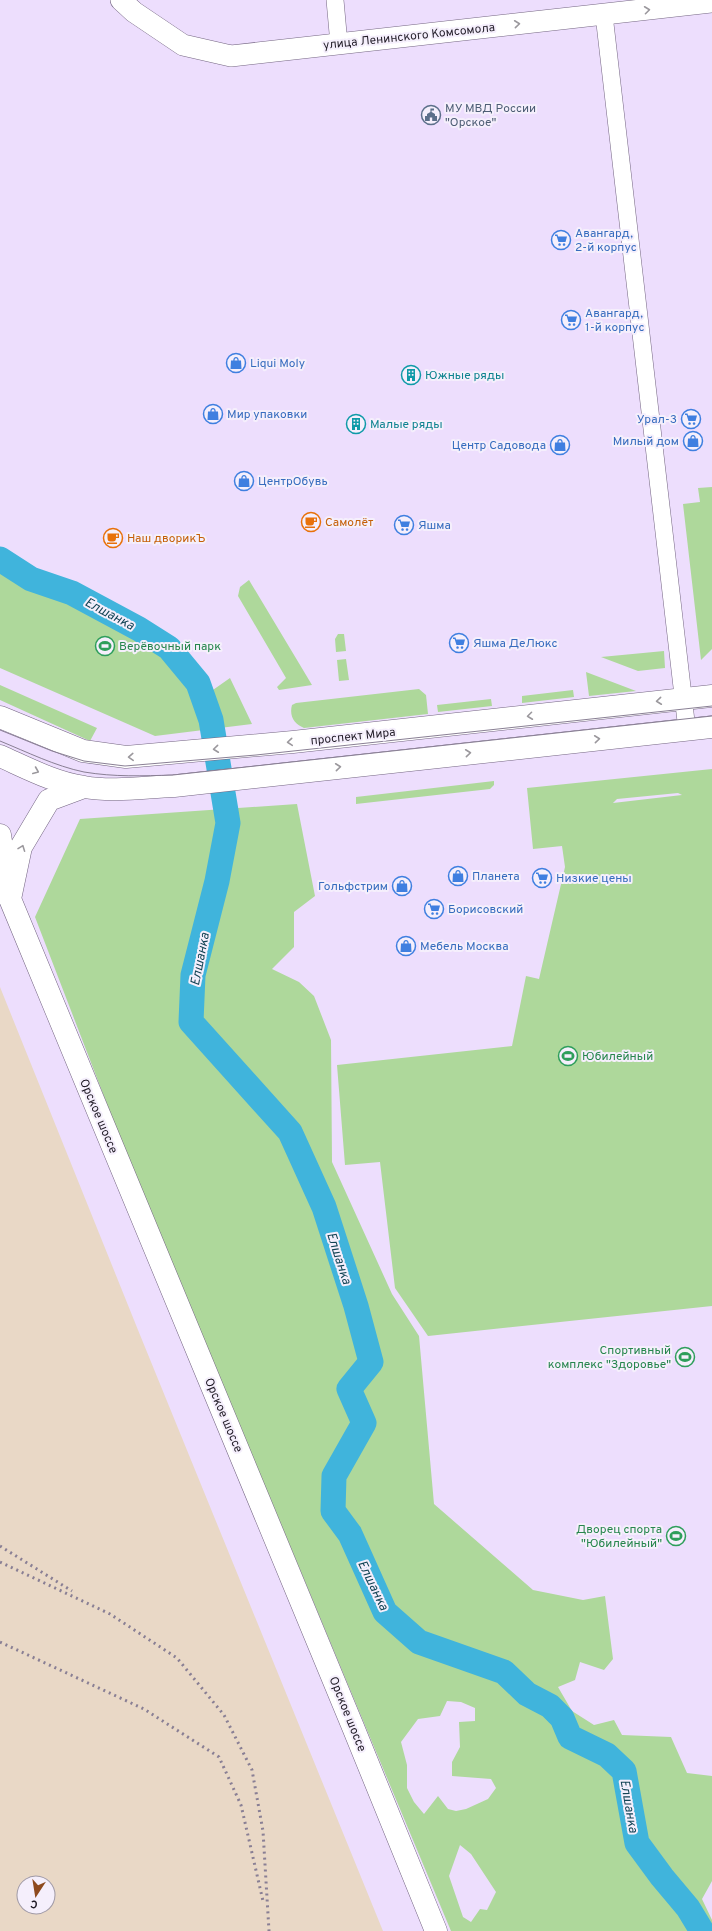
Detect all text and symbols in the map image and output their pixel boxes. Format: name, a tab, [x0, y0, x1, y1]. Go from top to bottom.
one-way arrow	[644, 6, 650, 15]
street label: улица Ленинского Комсомола	[322, 20, 496, 54]
one-way arrow	[514, 20, 520, 29]
place label: МУ МВД России "Орское"	[445, 101, 536, 131]
public building icon: МУ МВД России "Орское"	[420, 104, 442, 126]
place label: Авангард, 2-й корпус	[575, 226, 637, 256]
supermarket icon: Авангард, 2-й корпус	[550, 229, 572, 251]
place label: Авангард, 1-й корпус	[585, 306, 644, 336]
supermarket icon: Авангард, 1-й корпус	[560, 309, 582, 331]
shop icon: Liqui Moly	[225, 352, 247, 374]
place label: Liqui Moly	[250, 356, 305, 372]
building icon: Южные ряды	[400, 364, 422, 386]
place label: Южные ряды	[425, 368, 504, 384]
shop icon: Мир упаковки	[202, 403, 224, 425]
place label: Мир упаковки	[227, 407, 307, 423]
supermarket icon: Урал-3	[680, 408, 702, 430]
place label: Урал-3	[637, 412, 677, 428]
building icon: Малые ряды	[345, 413, 367, 435]
place label: Малые ряды	[370, 417, 443, 433]
shop icon: Милый дом	[682, 430, 704, 452]
shop icon: Центр Садовода	[549, 434, 571, 456]
place label: Милый дом	[613, 434, 679, 450]
place label: Центр Садовода	[452, 438, 546, 454]
shop icon: ЦентрОбувь	[233, 470, 255, 492]
place label: ЦентрОбувь	[258, 474, 328, 490]
cafe icon: Самолёт	[300, 511, 322, 533]
supermarket icon: Яшма	[393, 514, 415, 536]
place label: Самолёт	[325, 515, 374, 531]
place label: Яшма	[418, 518, 451, 534]
cafe icon: Наш дворикЪ	[102, 527, 124, 549]
place label: Наш дворикЪ	[127, 531, 206, 547]
water label: Елшанка	[82, 595, 137, 635]
supermarket icon: Яшма ДеЛюкс	[448, 632, 470, 654]
sports icon: Верёвочный парк	[94, 635, 116, 657]
place label: Яшма ДеЛюкс	[473, 636, 558, 652]
place label: Верёвочный парк	[119, 639, 221, 655]
one-way arrow	[656, 696, 662, 705]
one-way arrow	[527, 711, 533, 720]
street label: проспект Мира	[310, 725, 396, 749]
one-way arrow	[594, 735, 600, 744]
one-way arrow	[287, 738, 293, 747]
one-way arrow	[213, 744, 219, 753]
one-way arrow	[465, 749, 471, 758]
one-way arrow	[128, 752, 134, 761]
one-way arrow	[335, 763, 342, 772]
one-way arrow	[32, 767, 39, 775]
one-way arrow	[17, 845, 25, 852]
shop icon: Планета	[447, 865, 469, 887]
supermarket icon: Низкие цены	[531, 867, 553, 889]
place label: Планета	[472, 869, 520, 885]
place label: Низкие цены	[556, 871, 632, 887]
shop icon: Гольфстрим	[391, 875, 413, 897]
place label: Гольфстрим	[318, 879, 388, 895]
supermarket icon: Борисовский	[423, 898, 445, 920]
place label: Борисовский	[448, 902, 523, 918]
water label: Елшанка	[188, 931, 214, 987]
shop icon: Мебель Москва	[395, 935, 417, 957]
place label: Мебель Москва	[420, 939, 508, 955]
sports icon: Юбилейный	[557, 1045, 579, 1067]
place label: Юбилейный	[582, 1049, 653, 1065]
street label: Орское шоссе	[75, 1077, 121, 1156]
water label: Елшанка	[322, 1231, 354, 1287]
place label: Спортивный комплекс "Здоровье"	[548, 1343, 671, 1373]
sports icon: Спортивный комплекс "Здоровье"	[674, 1346, 696, 1368]
street label: Орское шоссе	[200, 1376, 246, 1455]
place label: Дворец спорта "Юбилейный"	[576, 1522, 662, 1552]
sports icon: Дворец спорта "Юбилейный"	[665, 1525, 687, 1547]
water label: Елшанка	[353, 1558, 391, 1614]
street label: Орское шоссе	[325, 1674, 369, 1754]
water label: Елшанка	[615, 1778, 641, 1834]
north arrow	[16, 1875, 56, 1915]
text: С	[29, 1896, 39, 1911]

